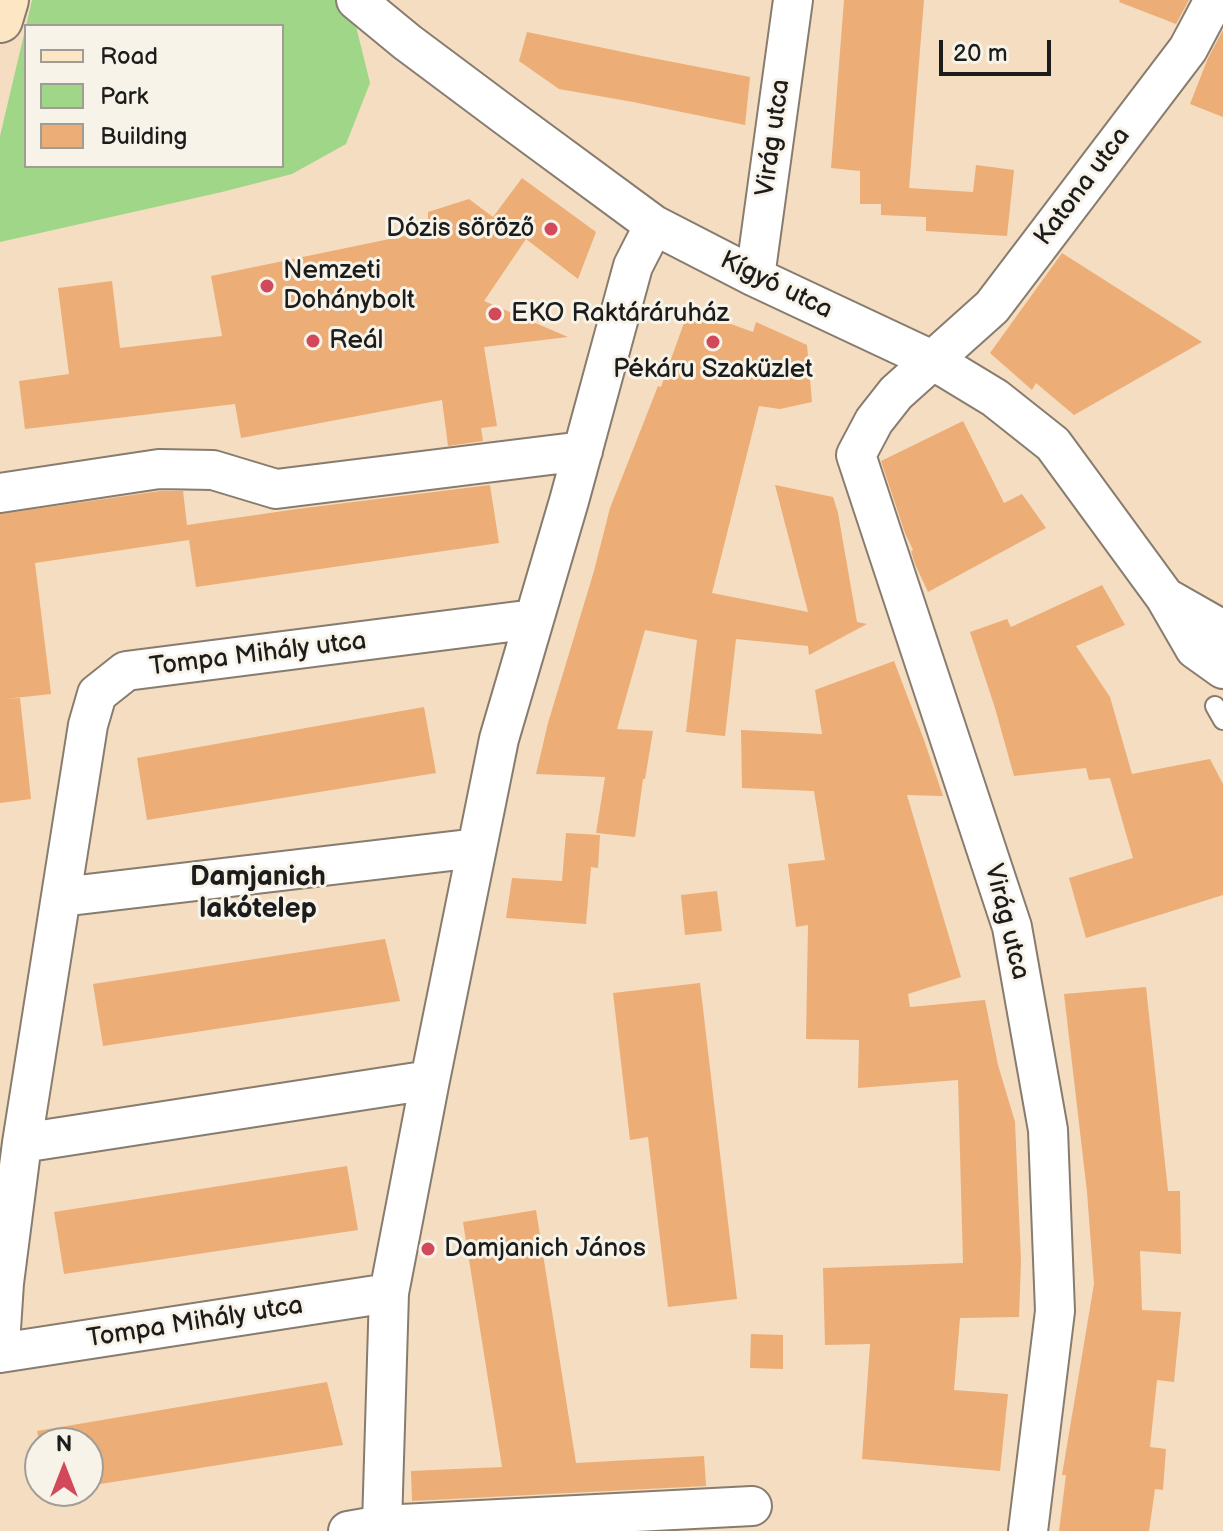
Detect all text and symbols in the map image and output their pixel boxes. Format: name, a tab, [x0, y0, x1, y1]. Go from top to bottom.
legend	[24, 24, 284, 168]
scale bar	[943, 24, 1055, 74]
text: 20 m	[953, 39, 1008, 68]
text: Road	[100, 42, 158, 71]
street label: Virág utca	[750, 77, 798, 199]
text: Park	[100, 82, 148, 111]
text: Building	[100, 122, 187, 151]
street label: Katona utca	[1028, 122, 1138, 252]
place label: Dózis söröző	[386, 213, 535, 245]
marker: Dózis söröző	[542, 220, 560, 238]
street label: Kígyó utca	[715, 245, 837, 327]
place label: Nemzeti Dohánybolt	[283, 255, 415, 316]
marker: Nemzeti Dohánybolt	[258, 277, 276, 295]
place label: EKO Raktáráruház	[511, 298, 729, 330]
marker: EKO Raktáráruház	[486, 305, 504, 323]
place label: Reál	[329, 325, 383, 357]
marker: Reál	[304, 332, 322, 350]
marker: Pékáru Szaküzlet	[704, 333, 722, 351]
place label: Pékáru Szaküzlet	[613, 354, 813, 386]
street label: Tompa Mihály utca	[148, 626, 368, 684]
district label: Damjanich lakótelep	[190, 861, 326, 927]
street label: Virág utca	[977, 861, 1035, 983]
place label: Damjanich János	[444, 1233, 646, 1265]
marker: Damjanich János	[419, 1240, 437, 1258]
street label: Tompa Mihály utca	[85, 1291, 305, 1355]
north arrow	[24, 1427, 104, 1507]
text: N	[56, 1431, 72, 1458]

